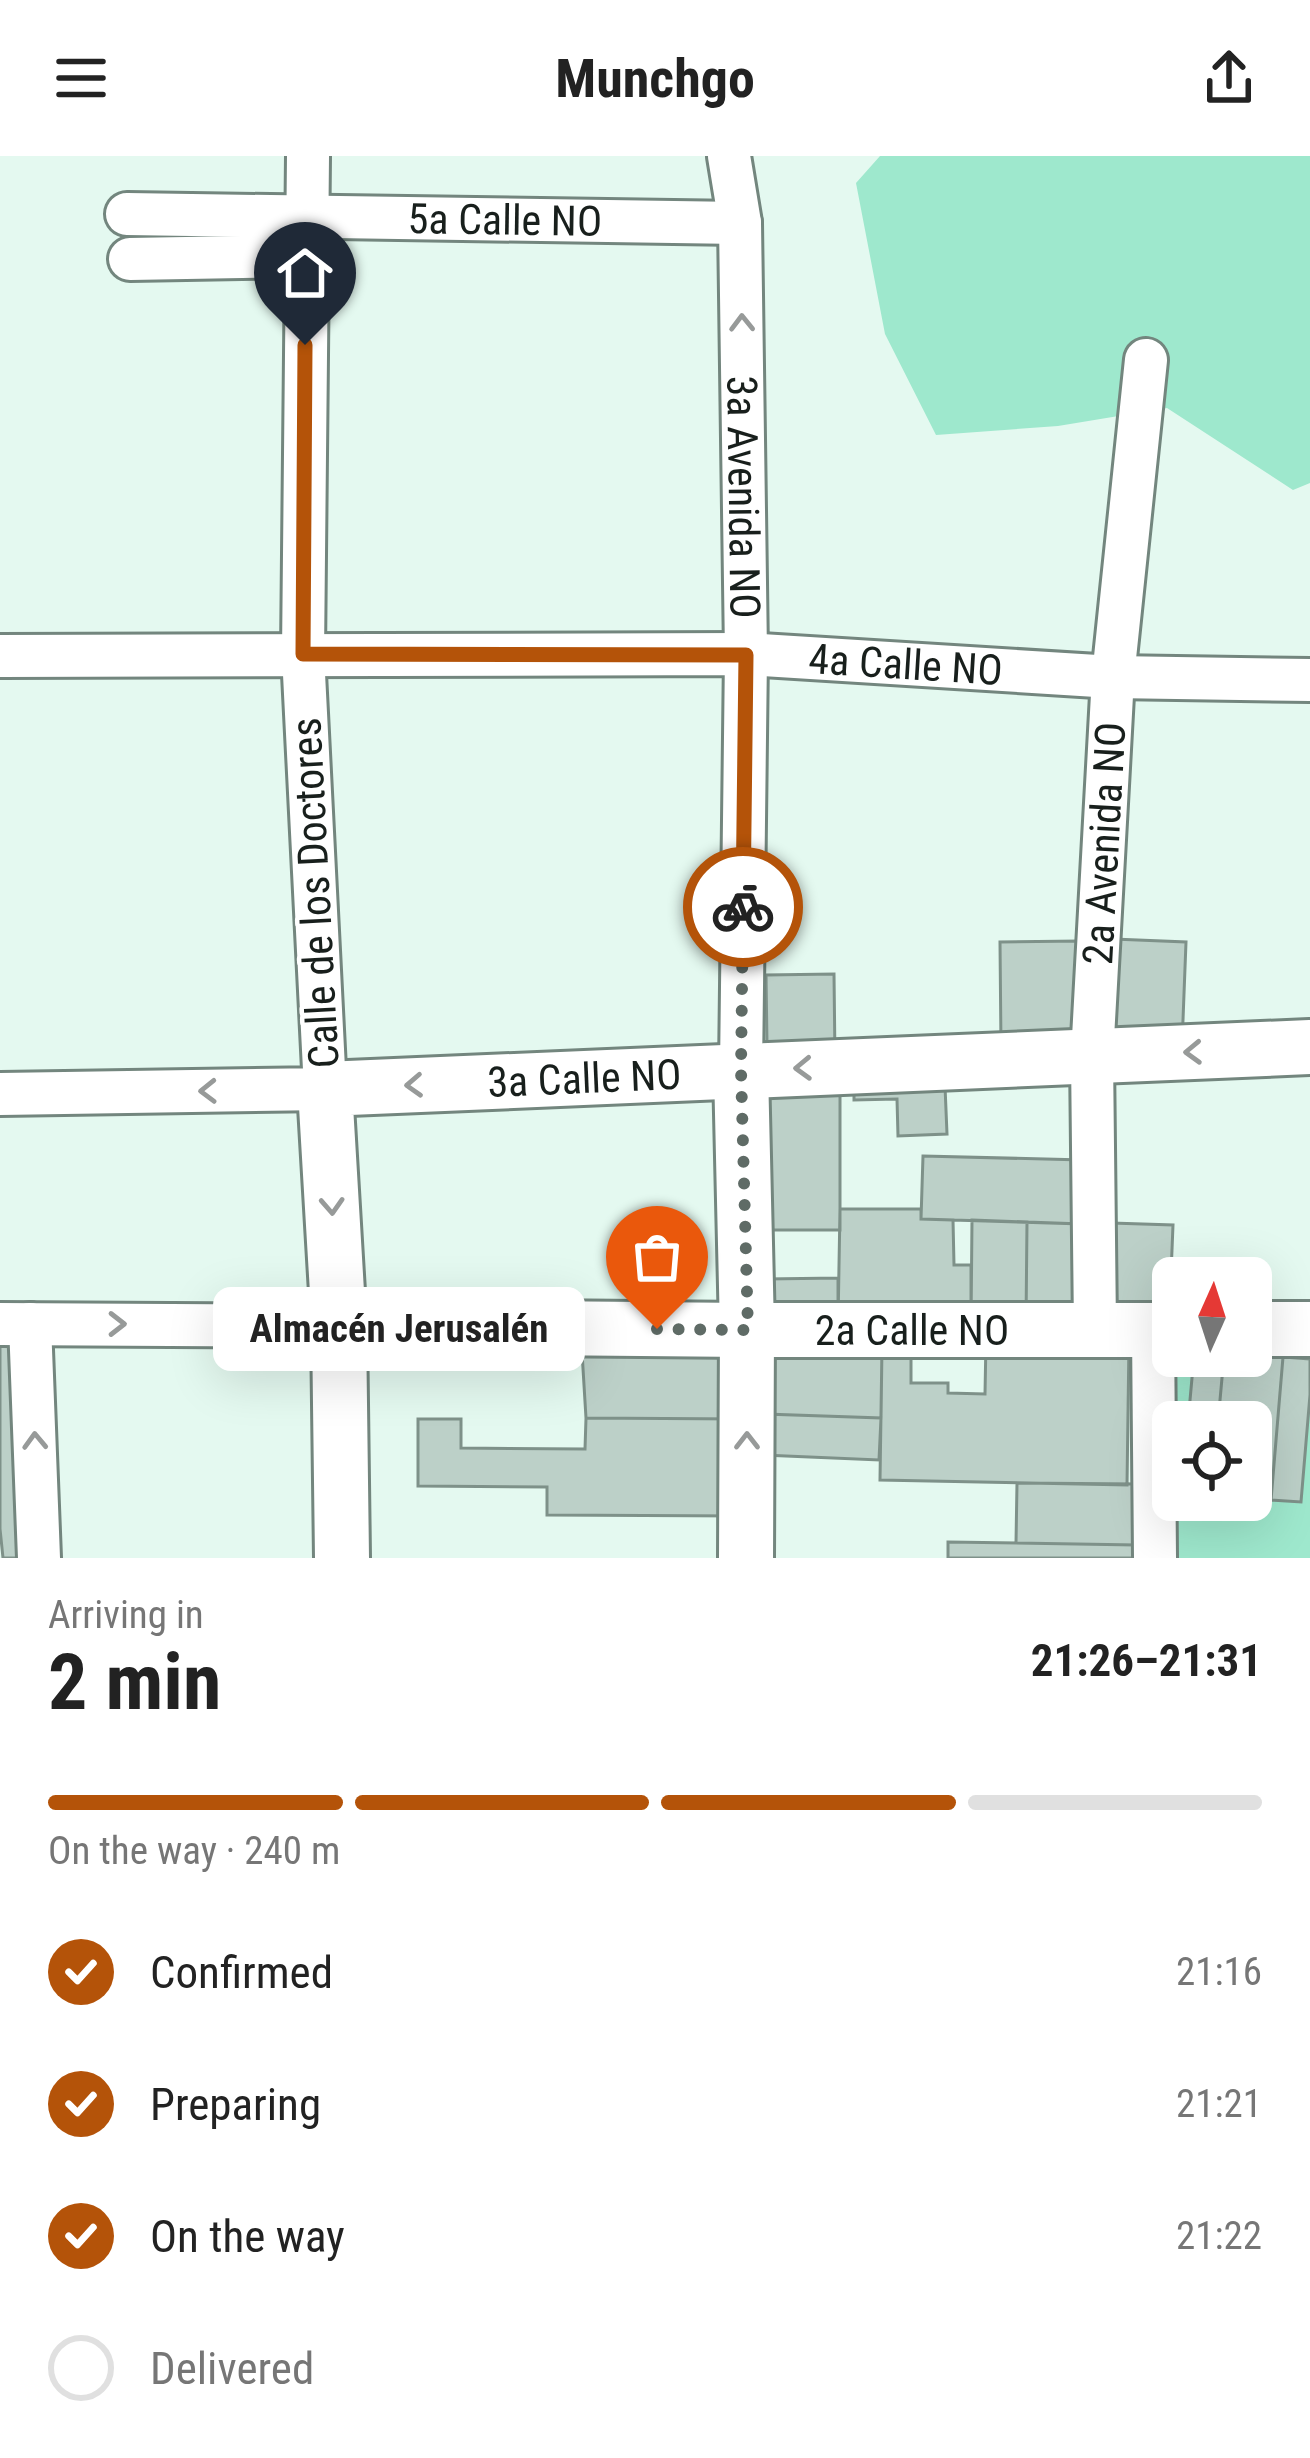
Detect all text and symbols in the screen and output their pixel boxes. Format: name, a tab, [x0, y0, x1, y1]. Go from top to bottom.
icon: menu	[48, 45, 114, 111]
icon: share	[1196, 45, 1262, 111]
text: Munchgo	[555, 47, 755, 110]
street label: 5a Calle NO	[407, 194, 602, 245]
pin	[254, 222, 356, 345]
icon: home	[272, 240, 338, 306]
one-way arrow	[729, 313, 755, 332]
street label: 3a Avenida NO	[718, 375, 770, 619]
street label: 4a Calle NO	[807, 633, 1004, 695]
street label: Calle de los Doctores	[281, 716, 349, 1070]
street label: 2a Avenida NO	[1073, 721, 1135, 966]
courier	[683, 847, 803, 967]
icon: bike	[710, 874, 776, 940]
one-way arrow	[1183, 1039, 1202, 1065]
street label: 3a Calle NO	[486, 1049, 682, 1107]
one-way arrow	[793, 1055, 812, 1081]
one-way arrow	[404, 1072, 423, 1098]
one-way arrow	[198, 1078, 216, 1104]
one-way arrow	[318, 1197, 344, 1216]
pin	[606, 1206, 708, 1329]
icon: bag	[624, 1224, 690, 1290]
north arrow	[1152, 1257, 1272, 1377]
map controls	[1152, 1257, 1272, 1521]
callout: Almacén Jerusalén	[213, 1287, 585, 1371]
text: Almacén Jerusalén	[250, 1306, 548, 1352]
street label: 2a Calle NO	[815, 1306, 1009, 1355]
one-way arrow	[109, 1311, 127, 1337]
button: locate	[1152, 1401, 1272, 1521]
one-way arrow	[22, 1431, 48, 1450]
one-way arrow	[734, 1431, 760, 1449]
text: Arriving in	[48, 1592, 204, 1638]
text: 21:26–21:31	[1031, 1634, 1262, 1687]
text: 2 min	[48, 1637, 221, 1728]
text: On the way · 240 m	[48, 1828, 340, 1874]
icon: check	[48, 1939, 114, 2005]
text: Confirmed	[150, 1946, 333, 1999]
text: 21:16	[1176, 1949, 1262, 1995]
icon: check	[48, 2071, 114, 2137]
text: Preparing	[150, 2078, 321, 2131]
text: 21:21	[1176, 2081, 1262, 2127]
icon: check	[48, 2203, 114, 2269]
text: On the way	[150, 2210, 345, 2263]
text: 21:22	[1176, 2213, 1262, 2259]
text: Delivered	[150, 2342, 314, 2395]

